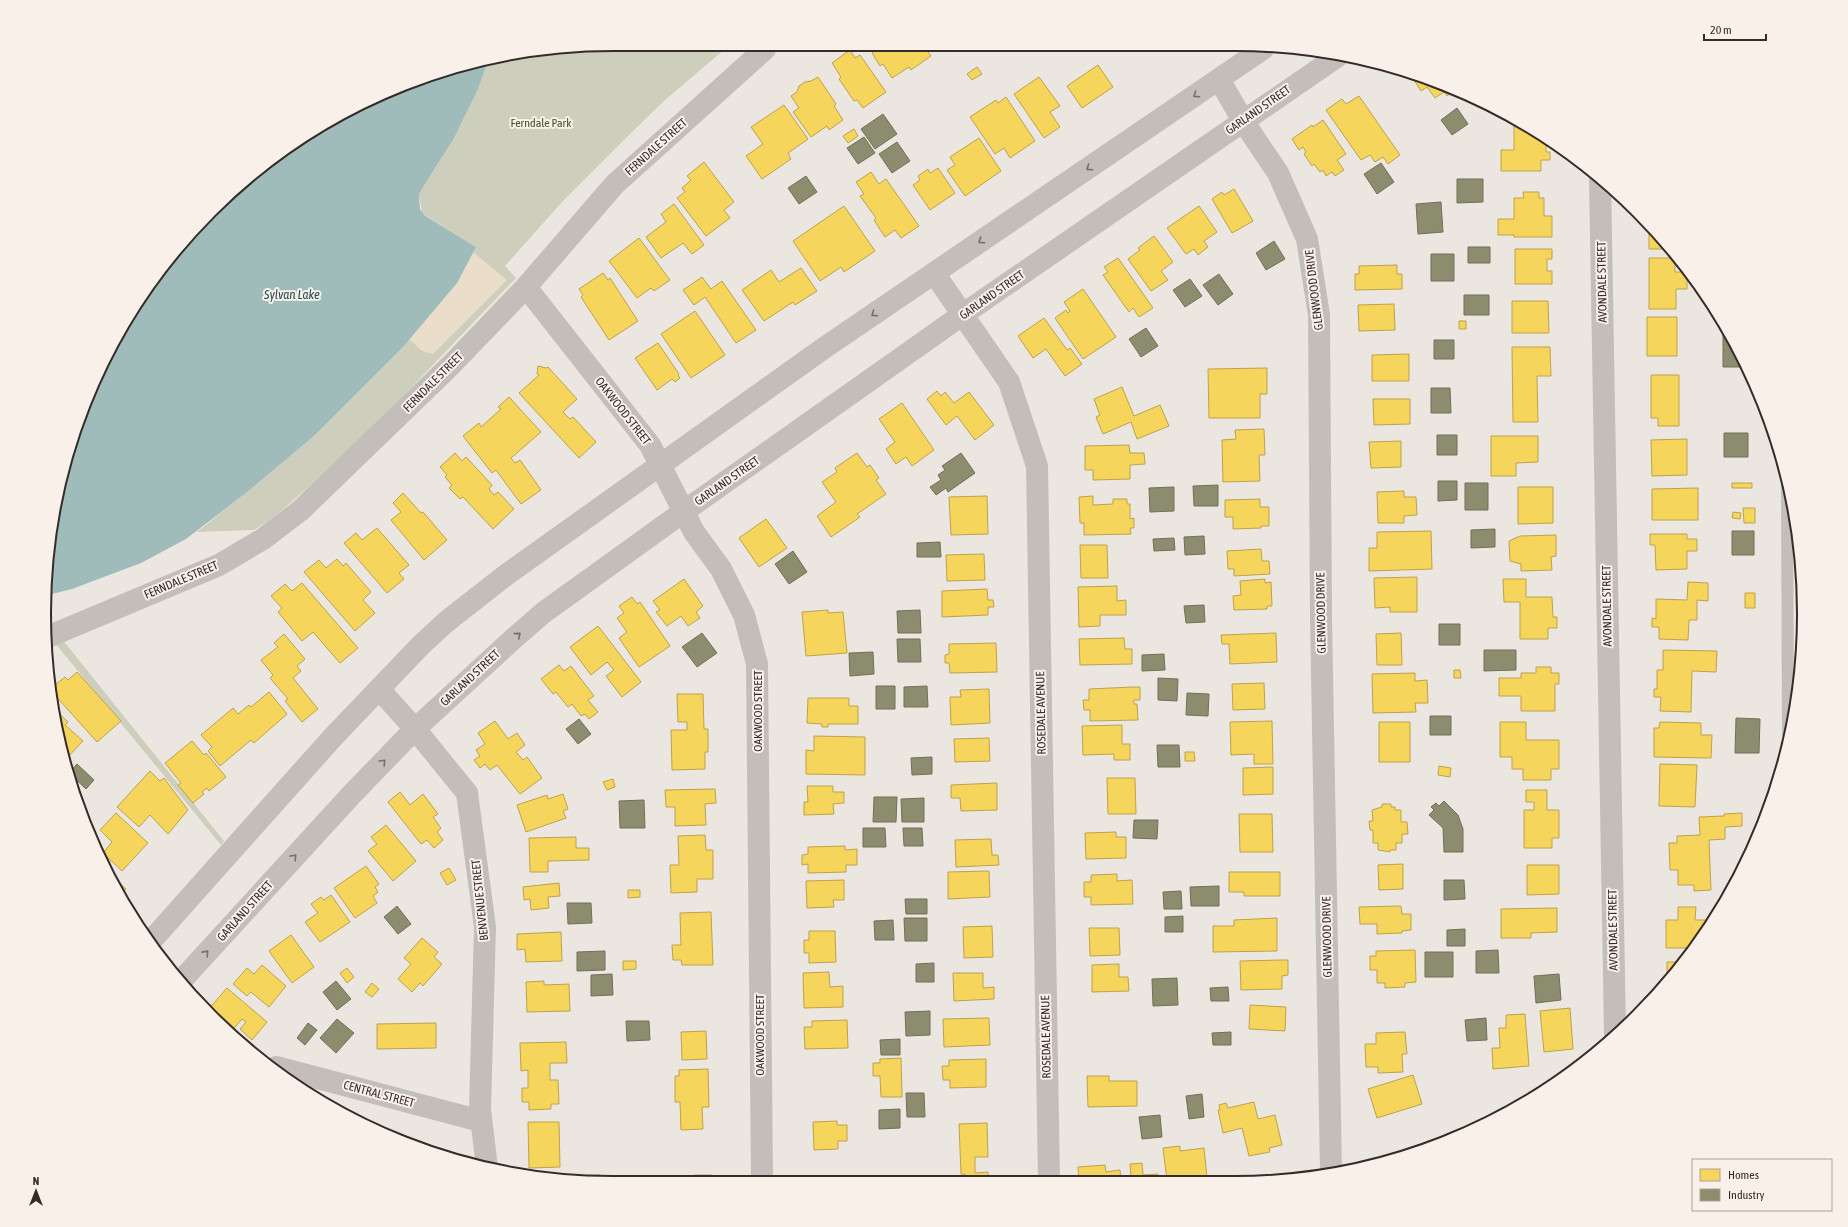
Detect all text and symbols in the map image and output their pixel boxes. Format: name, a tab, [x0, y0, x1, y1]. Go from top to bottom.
scale bar	[1704, 16, 1766, 42]
text: 20 m	[1710, 23, 1732, 37]
street label: GARLAND STREET	[1223, 82, 1294, 138]
one-way arrow	[1193, 90, 1200, 98]
street label: FERNDALE STREET	[622, 115, 691, 179]
park label: Ferndale Park	[511, 116, 572, 130]
one-way arrow	[1086, 163, 1093, 170]
one-way arrow	[978, 236, 985, 244]
street label: AVONDALE STREET	[1594, 241, 1610, 323]
street label: GLENWOOD DRIVE	[1302, 249, 1326, 331]
street label: GARLAND STREET	[957, 267, 1028, 323]
water label: Sylvan Lake	[263, 287, 320, 302]
one-way arrow	[871, 310, 878, 317]
street label: FERNDALE STREET	[400, 349, 466, 415]
street label: OAKWOOD STREET	[592, 375, 654, 448]
street label: GARLAND STREET	[692, 453, 763, 509]
street label: FERNDALE STREET	[142, 558, 221, 602]
street label: AVONDALE STREET	[1599, 565, 1615, 647]
street label: GLENWOOD DRIVE	[1313, 572, 1329, 654]
one-way arrow	[514, 632, 521, 639]
street label: GARLAND STREET	[437, 646, 503, 709]
street label: OAKWOOD STREET	[751, 670, 765, 752]
street label: ROSEDALE AVENUE	[1033, 671, 1049, 755]
one-way arrow	[378, 759, 386, 767]
one-way arrow	[289, 854, 296, 862]
street label: BENVENUE STREET	[469, 858, 491, 941]
street label: GARLAND STREET	[214, 878, 276, 944]
street label: AVONDALE STREET	[1605, 889, 1621, 971]
street label: GLENWOOD DRIVE	[1319, 896, 1335, 978]
one-way arrow	[202, 950, 209, 958]
street label: OAKWOOD STREET	[753, 994, 767, 1076]
street label: ROSEDALE AVENUE	[1038, 995, 1054, 1079]
street label: CENTRAL STREET	[342, 1078, 417, 1110]
legend	[1692, 1159, 1832, 1211]
text: Homes	[1728, 1168, 1759, 1182]
north arrow	[16, 1171, 56, 1211]
text: N	[33, 1175, 39, 1187]
text: Industry	[1728, 1188, 1765, 1202]

